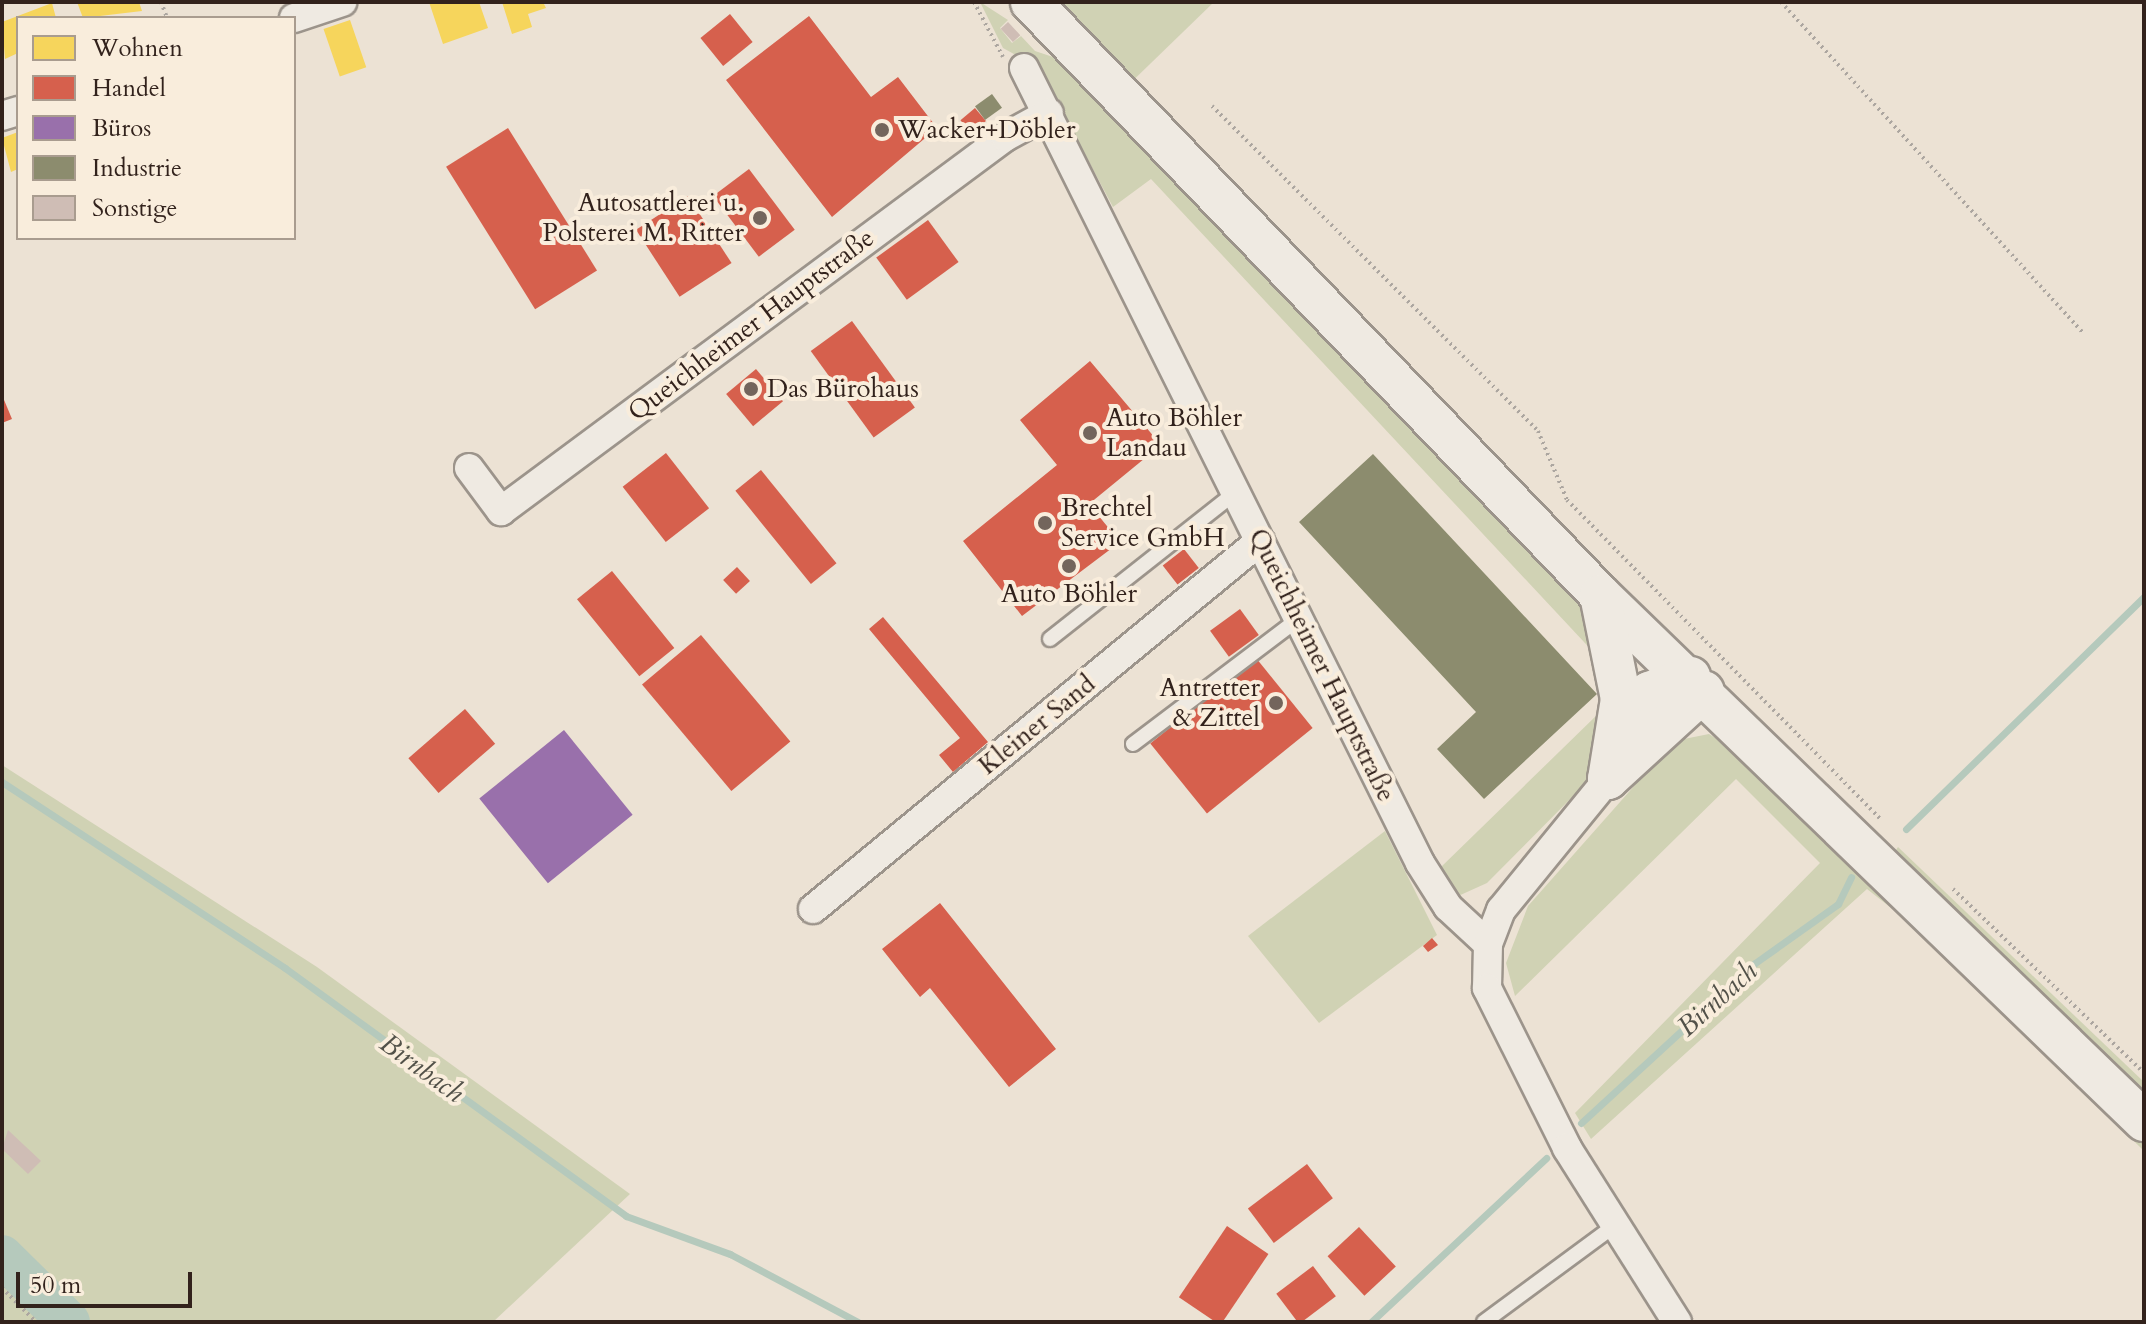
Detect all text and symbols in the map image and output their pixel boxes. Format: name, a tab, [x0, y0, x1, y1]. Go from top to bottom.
legend	[16, 16, 296, 240]
text: Wohnen	[92, 32, 183, 65]
text: Handel	[92, 72, 166, 105]
text: Büros	[92, 112, 151, 145]
place label: Wacker+Döbler	[898, 114, 1075, 146]
marker: Wacker+Döbler	[873, 121, 891, 139]
text: Industrie	[92, 152, 182, 185]
place label: Autosattlerei u. Polsterei M. Ritter	[543, 187, 744, 248]
text: Sonstige	[92, 192, 177, 225]
marker: Autosattlerei u. Polsterei M. Ritter	[751, 209, 769, 227]
street label: Queichheimer Hauptstraße	[622, 222, 880, 428]
place label: Das Bürohaus	[767, 373, 919, 405]
marker: Das Bürohaus	[742, 380, 760, 398]
place label: Auto Böhler Landau	[1106, 402, 1242, 464]
marker: Auto Böhler Landau	[1081, 424, 1099, 442]
place label: Brechtel Service GmbH	[1061, 492, 1225, 554]
marker: Brechtel Service GmbH	[1036, 514, 1054, 532]
street label: Queichheimer Hauptstraße	[1242, 523, 1402, 807]
marker: Auto Böhler	[1060, 557, 1078, 575]
place label: Auto Böhler	[1001, 578, 1137, 610]
street label: Kleiner Sand	[972, 669, 1102, 781]
place label: Antretter & Zittel	[1160, 672, 1260, 734]
marker: Antretter & Zittel	[1267, 694, 1285, 712]
water label: Birnbach	[1670, 954, 1764, 1044]
water label: Birnbach	[373, 1026, 471, 1110]
scale bar	[20, 1256, 196, 1306]
text: 50 m	[30, 1269, 81, 1302]

